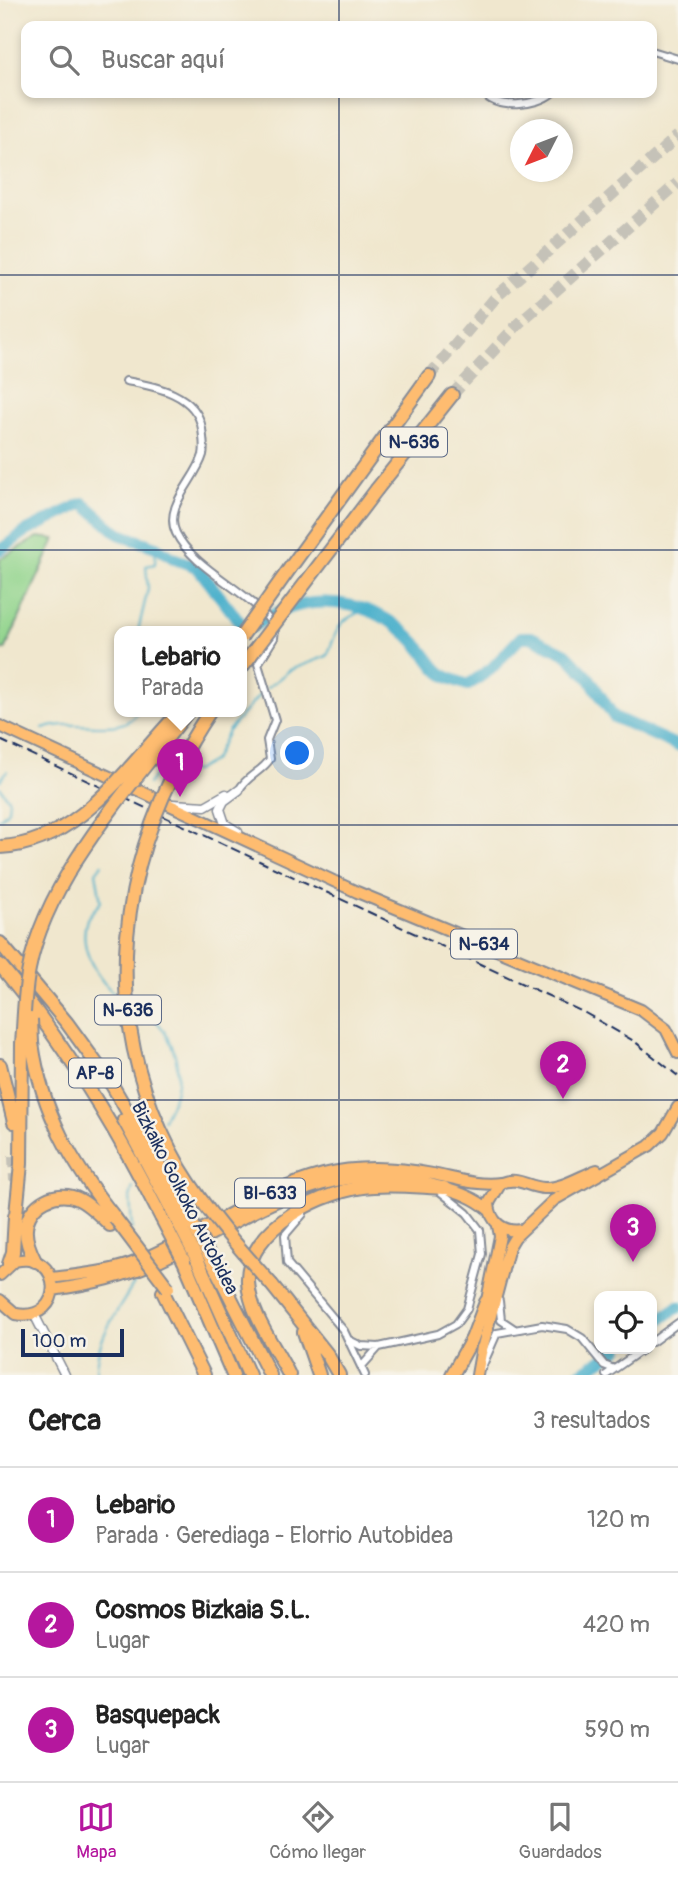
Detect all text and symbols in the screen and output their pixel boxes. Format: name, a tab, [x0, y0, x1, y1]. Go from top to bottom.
search box	[21, 21, 657, 98]
icon: search	[45, 41, 83, 79]
text: Buscar aquí	[101, 44, 225, 76]
north arrow	[510, 119, 573, 182]
road number: N-636	[381, 428, 447, 457]
popup	[114, 626, 247, 717]
text: Lebario	[140, 641, 221, 673]
text: Parada	[140, 673, 204, 702]
your location	[280, 736, 314, 770]
pin: 1	[157, 739, 203, 797]
road number: N-634	[451, 930, 517, 959]
road number: N-636	[95, 995, 161, 1024]
pin: 2	[540, 1041, 586, 1099]
road number: AP-8	[69, 1058, 121, 1088]
street label: Bizkaiko Golkoko Autobidea	[126, 1097, 244, 1299]
road number: BI-633	[235, 1178, 305, 1208]
pin: 3	[610, 1204, 656, 1262]
map controls	[594, 1291, 657, 1354]
button: locate	[594, 1291, 657, 1354]
scale bar	[21, 1326, 124, 1358]
text: 100 m	[32, 1329, 86, 1353]
text: Cerca	[28, 1402, 101, 1439]
text: 3 resultados	[533, 1406, 650, 1435]
text: Lebario	[95, 1489, 175, 1521]
text: 1	[47, 1505, 56, 1534]
text: 120 m	[587, 1505, 650, 1534]
text: Parada · Gerediaga - Elorrio Autobidea	[95, 1521, 453, 1550]
text: Cosmos Bizkaia S.L.	[95, 1594, 310, 1626]
text: 2	[45, 1610, 57, 1639]
text: 420 m	[583, 1610, 650, 1639]
text: Lugar	[95, 1626, 150, 1655]
text: Basquepack	[95, 1699, 220, 1731]
text: 3	[45, 1715, 57, 1744]
text: 590 m	[585, 1715, 650, 1744]
text: Lugar	[95, 1731, 150, 1760]
tab: Mapa	[76, 1798, 117, 1864]
tab: Cómo llegar	[269, 1798, 366, 1864]
tab: Guardados	[519, 1798, 602, 1864]

